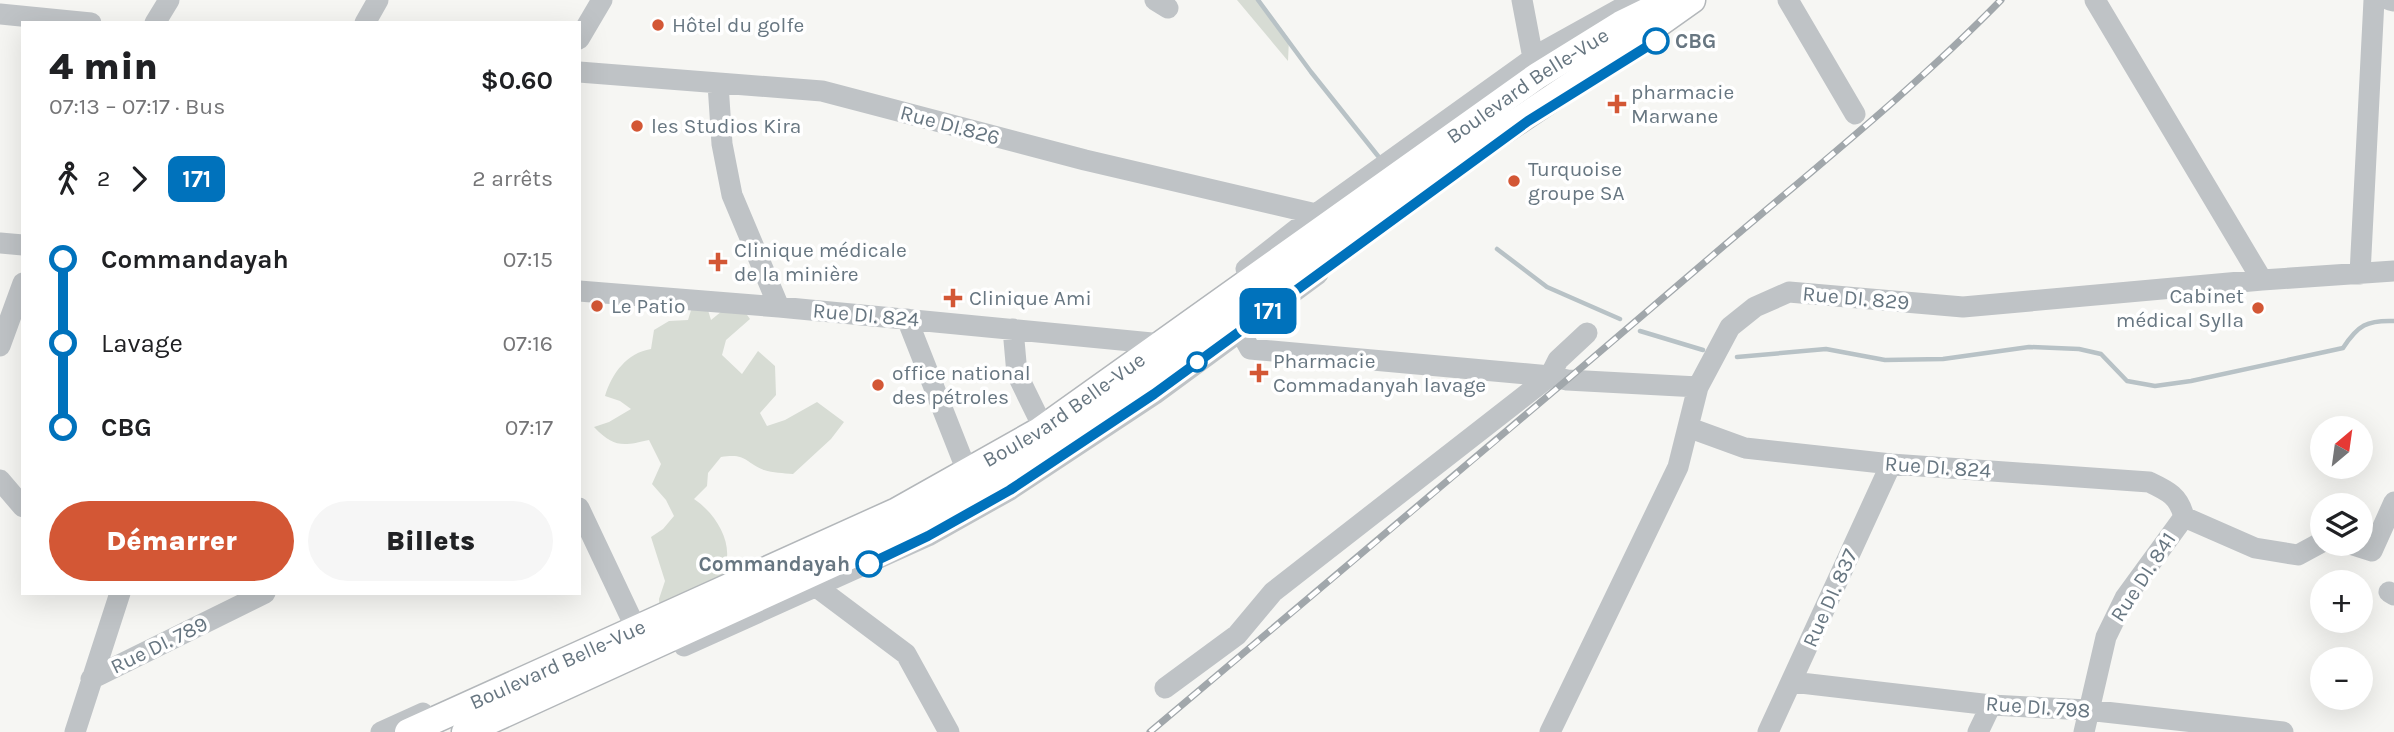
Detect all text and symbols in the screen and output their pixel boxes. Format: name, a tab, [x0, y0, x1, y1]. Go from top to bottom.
place label: Hôtel du golfe	[672, 13, 804, 37]
marker: Hôtel du golfe	[650, 17, 666, 33]
street label: Boulevard Belle-Vue	[1442, 23, 1613, 149]
marker: CBG	[1643, 28, 1669, 54]
place label: CBG	[1675, 29, 1716, 53]
text: 4 min	[49, 44, 158, 89]
text: $0.60	[481, 65, 553, 96]
place label: pharmacie Marwane	[1631, 80, 1734, 128]
text: 07:13 – 07:17 · Bus	[49, 93, 225, 120]
marker: pharmacie Marwane	[1609, 96, 1625, 112]
street label: Rue DI.826	[898, 100, 1002, 150]
place label: les Studios Kira	[651, 114, 801, 138]
marker: les Studios Kira	[629, 118, 645, 134]
place label: Turquoise groupe SA	[1528, 157, 1624, 205]
icon: walk	[49, 160, 87, 198]
icon: forward	[120, 160, 158, 198]
text: 2	[97, 165, 110, 192]
text: 171	[182, 165, 211, 193]
text: 2 arrêts	[472, 165, 553, 192]
marker: Turquoise groupe SA	[1506, 173, 1522, 189]
place label: Clinique médicale de la minière	[734, 238, 907, 286]
text: Commandayah	[101, 244, 289, 275]
text: 07:15	[503, 246, 553, 273]
marker: Clinique médicale de la minière	[708, 252, 728, 272]
street label: Rue DI. 829	[1802, 281, 1910, 315]
place label: Cabinet médical Sylla	[2116, 284, 2244, 332]
place label: Clinique Ami	[969, 286, 1092, 310]
marker: Clinique Ami	[943, 288, 963, 308]
line badge: 171	[1228, 288, 1308, 334]
place label: Le Patio	[611, 294, 685, 318]
text: 171	[1253, 297, 1283, 325]
marker: Le Patio	[589, 298, 605, 314]
street label: Rue DI. 824	[812, 298, 920, 332]
marker: Cabinet médical Sylla	[2250, 300, 2266, 316]
text: Lavage	[101, 328, 183, 359]
text: 07:16	[502, 330, 553, 357]
street label: Boulevard Belle-Vue	[978, 347, 1150, 472]
place label: Pharmacie Commadanyah lavage	[1273, 349, 1486, 397]
unlabelled marker	[1187, 352, 1207, 372]
place label: office national des pétroles	[892, 361, 1031, 409]
marker: Pharmacie Commadanyah lavage	[1251, 365, 1267, 381]
marker: office national des pétroles	[870, 377, 886, 393]
text: CBG	[101, 412, 152, 443]
text: 07:17	[505, 414, 553, 441]
north arrow	[2310, 416, 2373, 480]
map controls	[2310, 416, 2373, 710]
street label: Rue DI. 824	[1884, 451, 1992, 483]
button: layers	[2310, 493, 2373, 556]
button: Démarrer	[49, 501, 294, 581]
button: Billets	[308, 501, 553, 581]
street label: Rue DI. 841	[2105, 528, 2181, 626]
street label: Rue DI. 837	[1798, 545, 1862, 651]
marker: Commandayah	[856, 551, 882, 577]
place label: Commandayah	[698, 552, 850, 576]
button: +	[2310, 570, 2373, 633]
street label: Rue DI. 789	[107, 611, 211, 679]
street label: Boulevard Belle-Vue	[466, 614, 649, 715]
button: −	[2310, 647, 2373, 710]
street label: Rue DI. 798	[1985, 691, 2091, 723]

